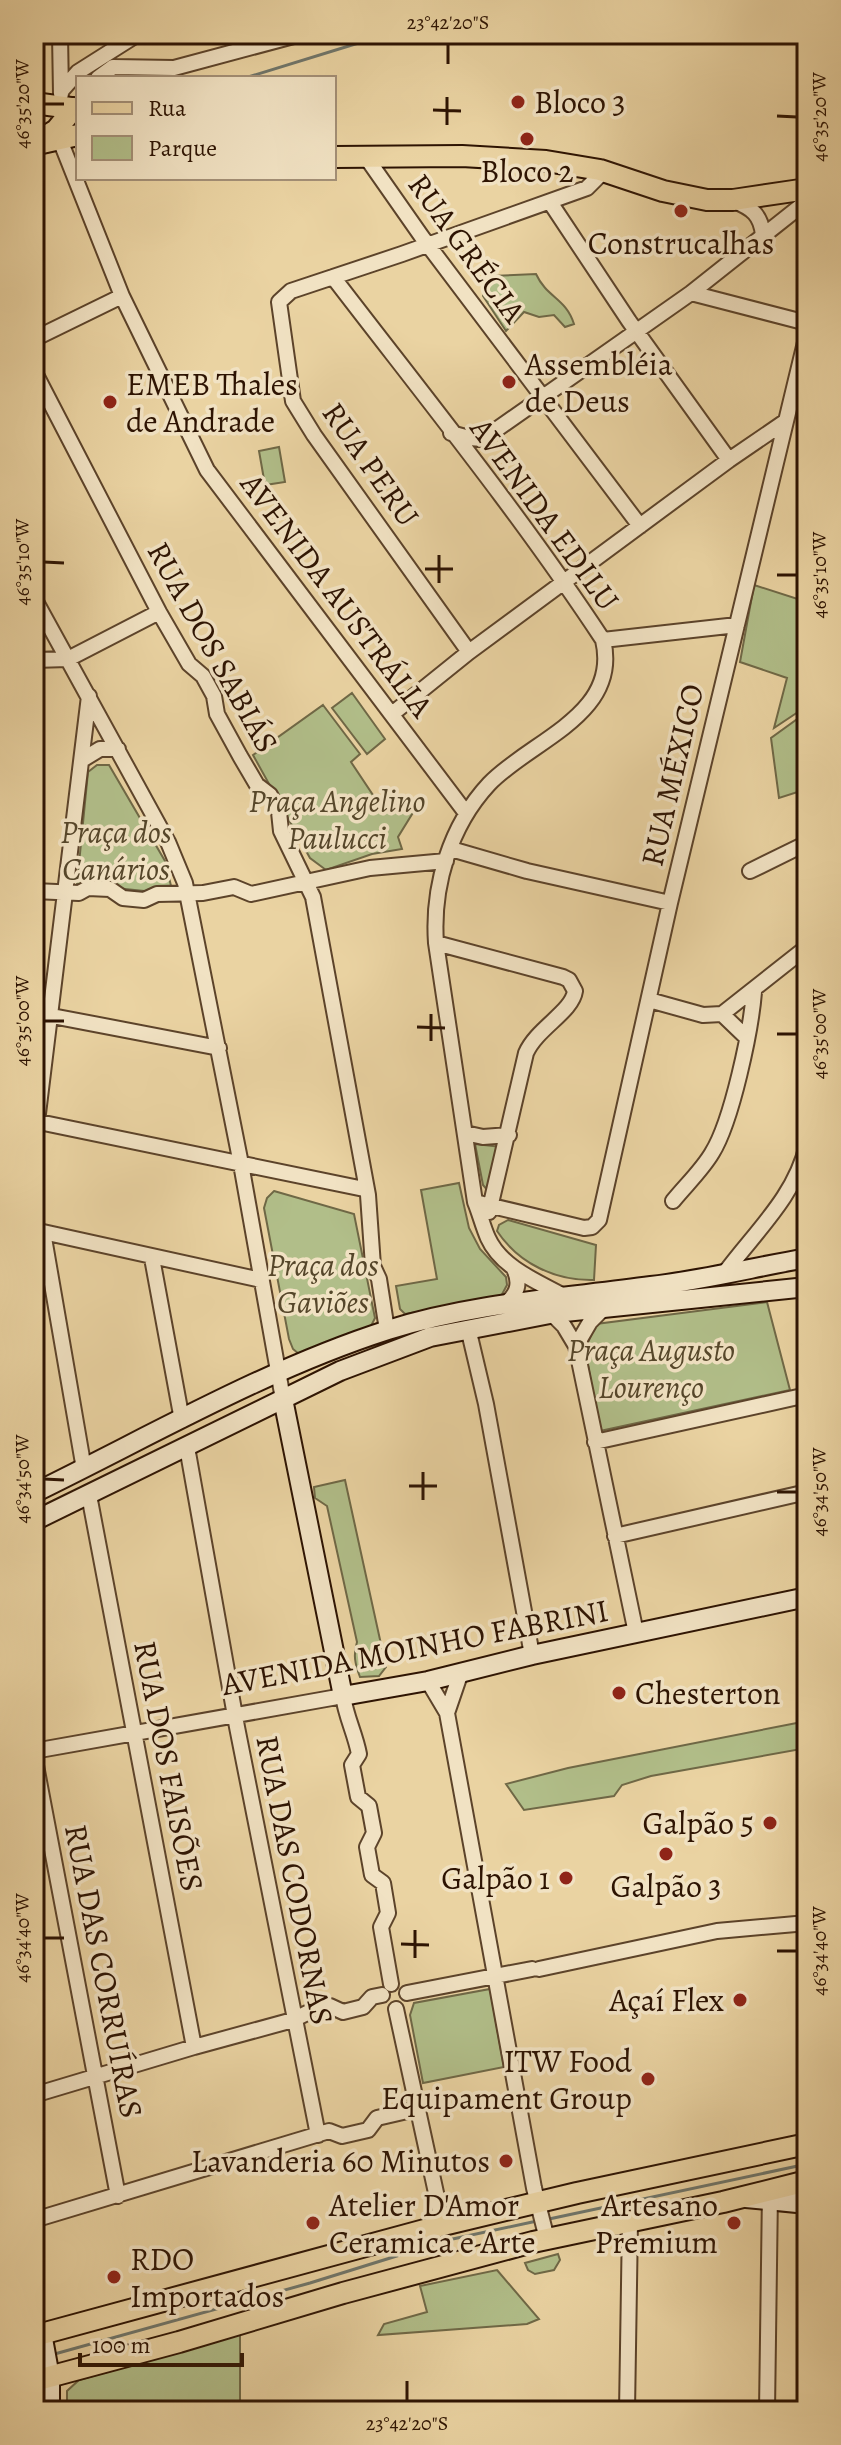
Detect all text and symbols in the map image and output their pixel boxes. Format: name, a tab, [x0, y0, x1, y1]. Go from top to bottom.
text: 23°42'20"S	[407, 9, 489, 36]
text: 46°35'20"W	[9, 59, 36, 149]
text: 46°35'20"W	[806, 72, 833, 162]
legend	[76, 76, 336, 180]
place label: Bloco 3	[534, 80, 626, 124]
text: Rua	[148, 92, 187, 124]
marker: Bloco 3	[509, 93, 527, 111]
marker: Bloco 2	[518, 130, 536, 148]
text: Parque	[148, 132, 217, 164]
place label: Bloco 2	[480, 149, 574, 193]
street label: RUA GRÉCIA	[398, 164, 537, 333]
marker: Construcalhas	[672, 202, 690, 220]
place label: Construcalhas	[588, 221, 774, 265]
place label: Assembléia de Deus	[524, 342, 673, 423]
place label: EMEB Thales de Andrade	[126, 362, 298, 443]
marker: Assembléia de Deus	[500, 373, 518, 391]
marker: EMEB Thales de Andrade	[101, 393, 119, 411]
street label: RUA PERU	[312, 393, 430, 535]
street label: AVENIDA EDILU	[459, 408, 630, 619]
street label: AVENIDA AUSTRÁLIA	[230, 463, 444, 727]
text: 46°35'10"W	[9, 518, 36, 605]
text: 46°35'10"W	[806, 531, 833, 618]
street label: RUA DOS SABIÁS	[137, 534, 289, 760]
street label: RUA MÉXICO	[630, 680, 714, 870]
park label: Praça Angelino Paulucci	[249, 779, 425, 860]
park label: Praça dos Canários	[60, 810, 172, 891]
text: 46°35'00"W	[9, 975, 36, 1066]
text: 46°35'00"W	[806, 988, 833, 1079]
park label: Praça dos Gaviões	[267, 1243, 379, 1324]
park label: Praça Augusto Lourenço	[567, 1328, 735, 1409]
text: 46°34'50"W	[9, 1434, 36, 1524]
text: 46°34'50"W	[806, 1447, 833, 1537]
street label: AVENIDA MOINHO FABRINI	[217, 1588, 612, 1706]
street label: RUA DOS FAISÕES	[123, 1637, 215, 1895]
place label: Chesterton	[635, 1671, 781, 1715]
marker: Chesterton	[610, 1684, 628, 1702]
street label: RUA DAS CODORNAS	[245, 1732, 345, 2028]
place label: Galpão 5	[642, 1801, 754, 1845]
marker: Galpão 5	[761, 1814, 779, 1832]
street label: RUA DAS CORRUÍRAS	[54, 1820, 154, 2122]
marker: Galpão 3	[657, 1845, 675, 1863]
place label: Galpão 1	[441, 1856, 550, 1900]
place label: Galpão 3	[610, 1864, 722, 1908]
marker: Galpão 1	[557, 1869, 575, 1887]
text: 46°34'40"W	[9, 1893, 36, 1983]
text: 46°34'40"W	[806, 1906, 833, 1996]
place label: Açaí Flex	[608, 1978, 724, 2022]
marker: Açaí Flex	[731, 1991, 749, 2009]
place label: ITW Food Equipament Group	[381, 2039, 633, 2120]
marker: ITW Food Equipament Group	[639, 2070, 657, 2088]
place label: Lavanderia 60 Minutos	[191, 2139, 490, 2183]
marker: Lavanderia 60 Minutos	[497, 2152, 515, 2170]
place label: Atelier D'Amor Ceramica e Arte	[328, 2183, 536, 2264]
place label: Artesano Premium	[595, 2183, 718, 2264]
marker: Atelier D'Amor Ceramica e Arte	[304, 2214, 322, 2232]
marker: Artesano Premium	[725, 2214, 743, 2232]
place label: RDO Importados	[130, 2237, 284, 2318]
marker: RDO Importados	[105, 2268, 123, 2286]
scale bar	[80, 2317, 242, 2367]
text: 100 m	[92, 2329, 151, 2361]
text: 23°42'20"S	[366, 2410, 448, 2437]

